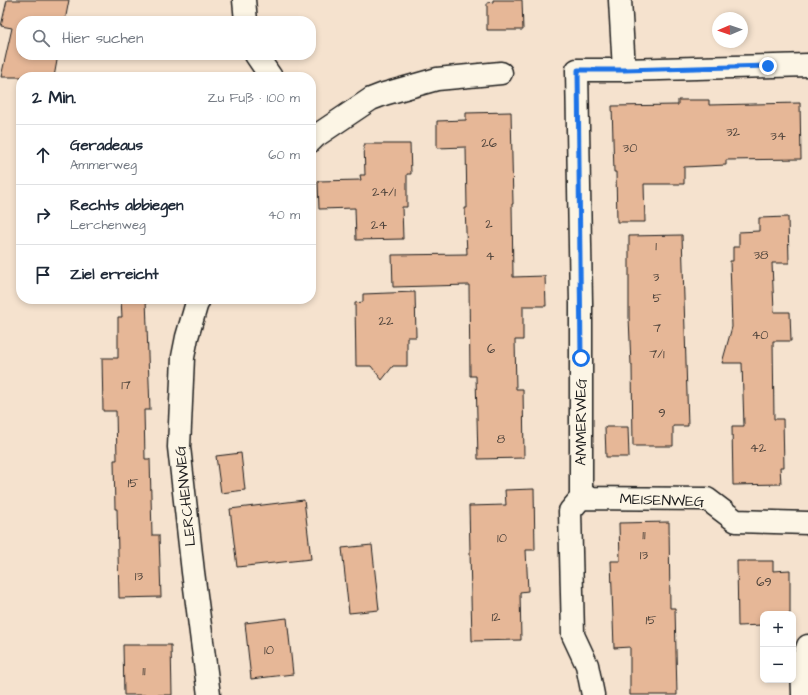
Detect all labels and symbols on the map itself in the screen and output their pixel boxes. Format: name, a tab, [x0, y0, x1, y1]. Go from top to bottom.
north arrow	[712, 12, 748, 48]
route end	[759, 57, 777, 75]
house number: 32	[726, 123, 741, 141]
house number: 34	[770, 127, 786, 145]
house number: 26	[481, 134, 497, 152]
house number: 30	[623, 139, 637, 157]
house number: 24/1	[372, 183, 396, 201]
house number: 2	[485, 215, 493, 233]
house number: 24	[371, 216, 387, 234]
house number: 1	[655, 237, 657, 255]
house number: 38	[753, 246, 769, 264]
house number: 4	[486, 247, 495, 265]
house number: 3	[653, 268, 660, 286]
house number: 5	[652, 289, 662, 307]
house number: 22	[379, 312, 394, 330]
house number: 7	[653, 319, 661, 337]
house number: 40	[751, 326, 769, 344]
house number: 6	[487, 340, 495, 358]
house number: 7/1	[649, 345, 665, 363]
route start	[572, 349, 590, 367]
house number: 17	[121, 376, 131, 394]
street label: AMMERWEG	[571, 378, 592, 466]
house number: 9	[658, 404, 666, 422]
house number: 8	[497, 430, 506, 448]
house number: 42	[750, 439, 767, 457]
street label: LERCHENWEG	[170, 444, 201, 547]
house number: 15	[128, 474, 138, 492]
street label: MEISENWEG	[619, 489, 705, 512]
house number: 11	[642, 526, 646, 544]
house number: 10	[497, 529, 507, 547]
house number: 13	[640, 546, 649, 564]
house number: 13	[135, 567, 144, 585]
house number: 69	[756, 573, 772, 591]
house number: 12	[491, 608, 501, 626]
house number: 15	[646, 611, 656, 629]
house number: 10	[264, 641, 274, 659]
house number: 11	[142, 662, 146, 680]

